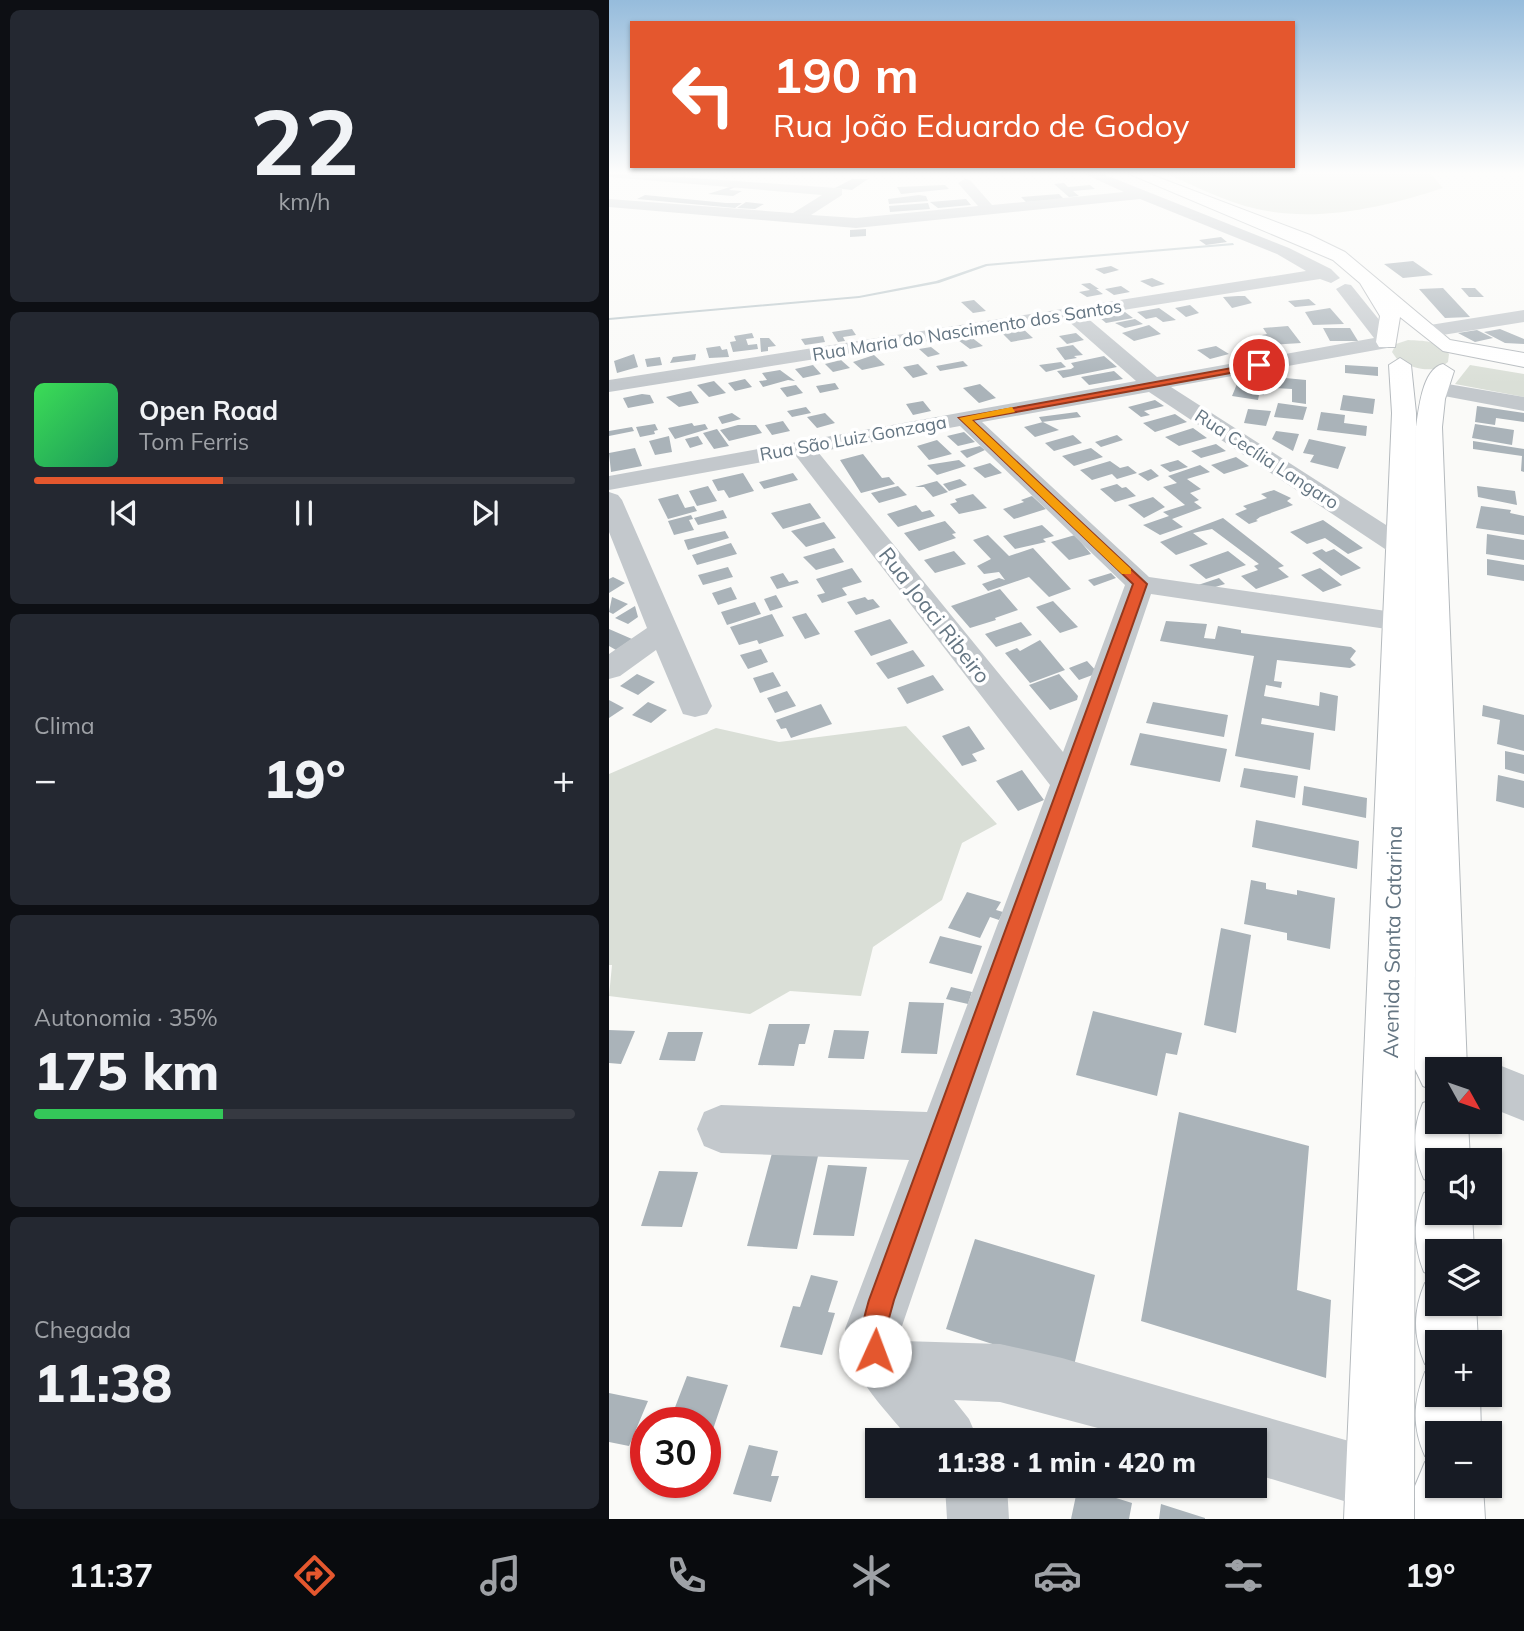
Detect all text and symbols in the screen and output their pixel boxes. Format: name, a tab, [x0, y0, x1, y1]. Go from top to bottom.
text: 190 m	[773, 44, 919, 105]
icon: left	[658, 49, 749, 140]
text: 22	[250, 84, 359, 198]
text: Rua João Eduardo de Godoy	[773, 105, 1189, 145]
text: km/h	[278, 187, 331, 216]
street label: Rua Maria do Nascimento dos Santos	[811, 294, 1123, 366]
pin	[1229, 335, 1289, 395]
icon: arrive	[1240, 346, 1278, 384]
text: Open Road	[139, 394, 278, 427]
street label: Rua Cecília Langaro	[1191, 404, 1343, 514]
street label: Rua São Luiz Gonzaga	[758, 410, 948, 466]
text: Tom Ferris	[139, 427, 249, 456]
icon: previous	[105, 494, 143, 532]
icon: pause	[285, 494, 323, 532]
icon: next	[466, 494, 504, 532]
street label: Rua Joaci Ribeiro	[874, 542, 996, 688]
text: Clima	[34, 711, 95, 740]
text: 19°	[263, 746, 346, 811]
text: −	[34, 755, 57, 803]
text: +	[552, 755, 575, 803]
street label: Avenida Santa Catarina	[1377, 825, 1407, 1059]
text: Autonomia · 35%	[34, 1003, 218, 1032]
text: 175 km	[34, 1038, 219, 1103]
north arrow	[1425, 1057, 1501, 1134]
map controls	[1425, 1057, 1502, 1498]
button: sound	[1425, 1148, 1502, 1225]
button: layers	[1425, 1239, 1502, 1316]
position arrow	[838, 1314, 912, 1388]
text: Chegada	[34, 1315, 131, 1344]
button: +	[1425, 1330, 1502, 1407]
text: 11:38	[34, 1350, 172, 1415]
speed limit sign: 30	[630, 1407, 721, 1498]
button: −	[1425, 1421, 1502, 1498]
text: 11:38 · 1 min · 420 m	[936, 1446, 1196, 1479]
icon: directions	[290, 1551, 339, 1600]
icon: music	[476, 1551, 525, 1600]
icon: phone	[662, 1551, 711, 1600]
icon: climate	[847, 1551, 896, 1600]
icon: car	[1033, 1551, 1082, 1600]
icon: filters	[1219, 1551, 1268, 1600]
text: 11:37	[68, 1555, 153, 1595]
text: 19°	[1405, 1555, 1455, 1595]

